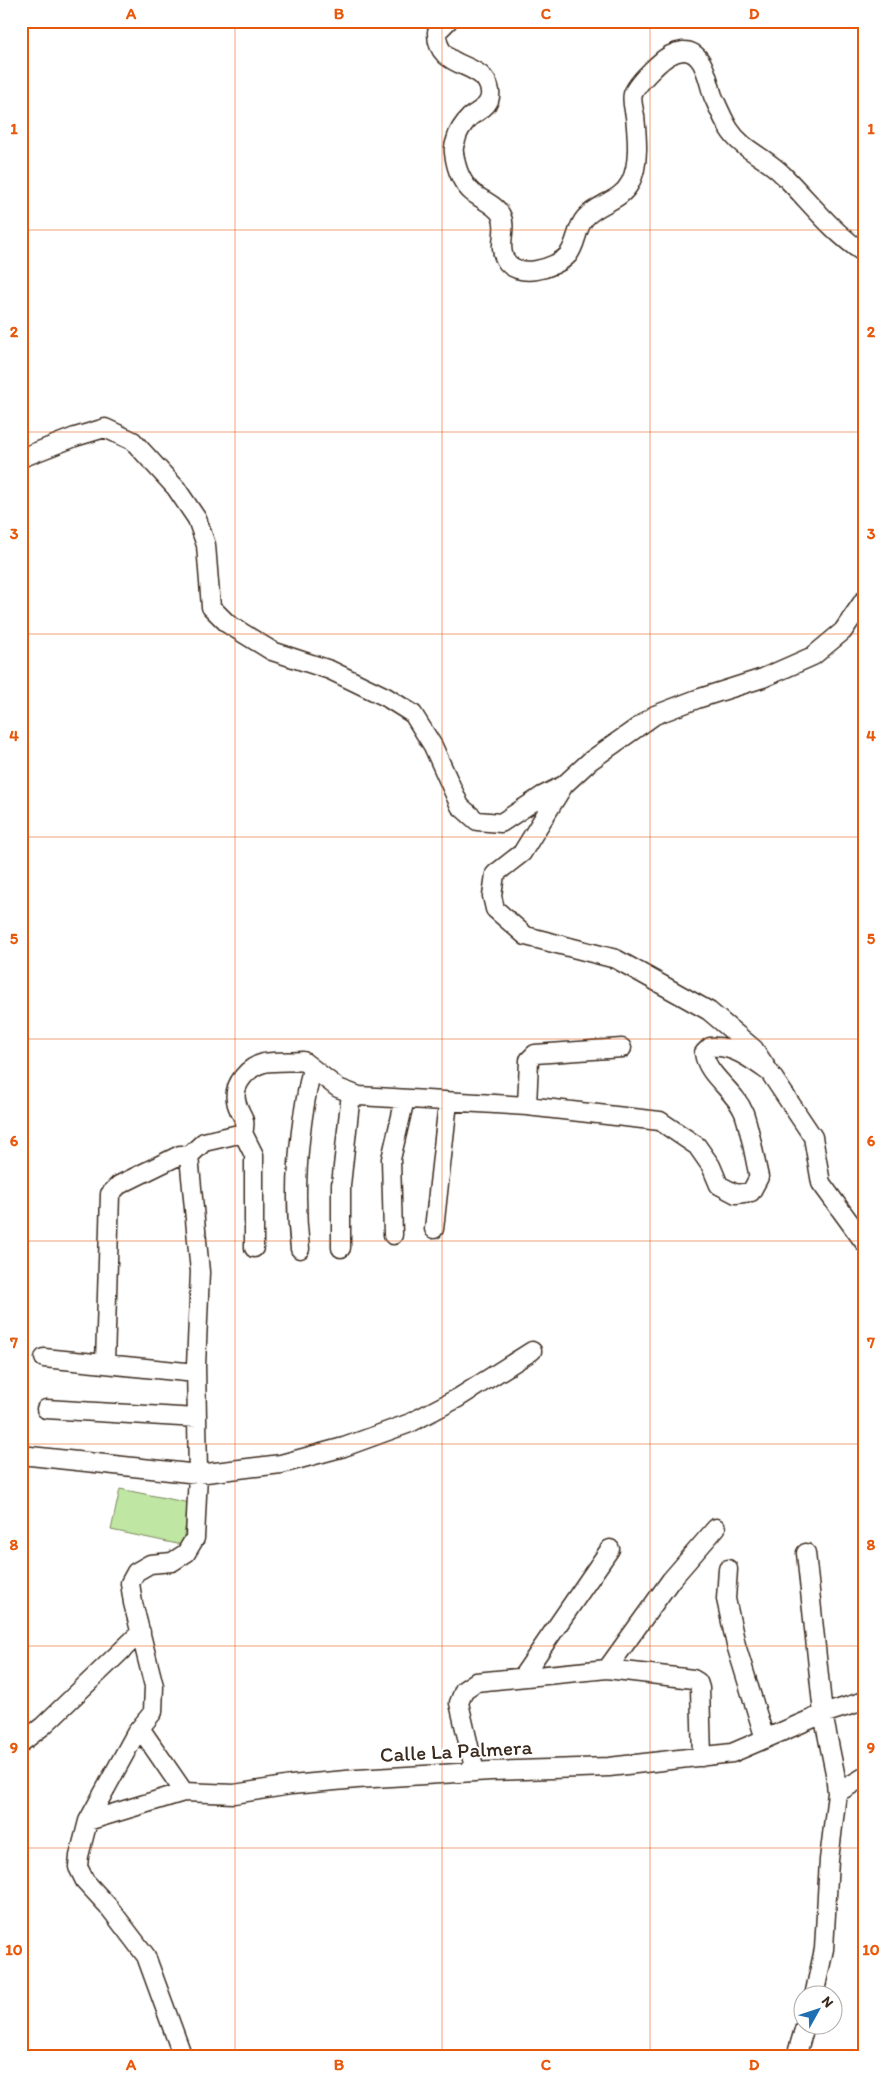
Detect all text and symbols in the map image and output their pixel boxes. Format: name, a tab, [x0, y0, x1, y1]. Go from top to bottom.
text: A	[125, 4, 137, 23]
text: B	[334, 4, 345, 23]
text: C	[541, 4, 552, 23]
text: D	[749, 4, 760, 23]
text: 1	[10, 119, 18, 138]
text: 1	[867, 119, 875, 138]
text: 2	[10, 322, 19, 341]
text: 2	[867, 322, 876, 341]
text: 3	[10, 524, 19, 543]
text: 3	[867, 524, 876, 543]
text: 4	[9, 726, 19, 745]
text: 4	[866, 726, 876, 745]
text: 5	[10, 929, 19, 948]
text: 5	[867, 929, 876, 948]
text: 6	[10, 1131, 19, 1150]
text: 6	[867, 1131, 876, 1150]
text: 7	[9, 1333, 18, 1352]
text: 7	[866, 1333, 875, 1352]
text: 8	[10, 1535, 19, 1554]
text: 8	[867, 1535, 876, 1554]
street label: Calle La Palmera	[379, 1734, 533, 1767]
text: 9	[10, 1738, 18, 1757]
text: 9	[867, 1738, 875, 1757]
text: 10	[5, 1940, 23, 1959]
text: 10	[862, 1940, 880, 1959]
north arrow	[792, 1986, 842, 2036]
text: N	[818, 1993, 837, 2011]
text: A	[125, 2055, 137, 2074]
text: B	[334, 2055, 345, 2074]
text: C	[541, 2055, 552, 2074]
text: D	[749, 2055, 760, 2074]

